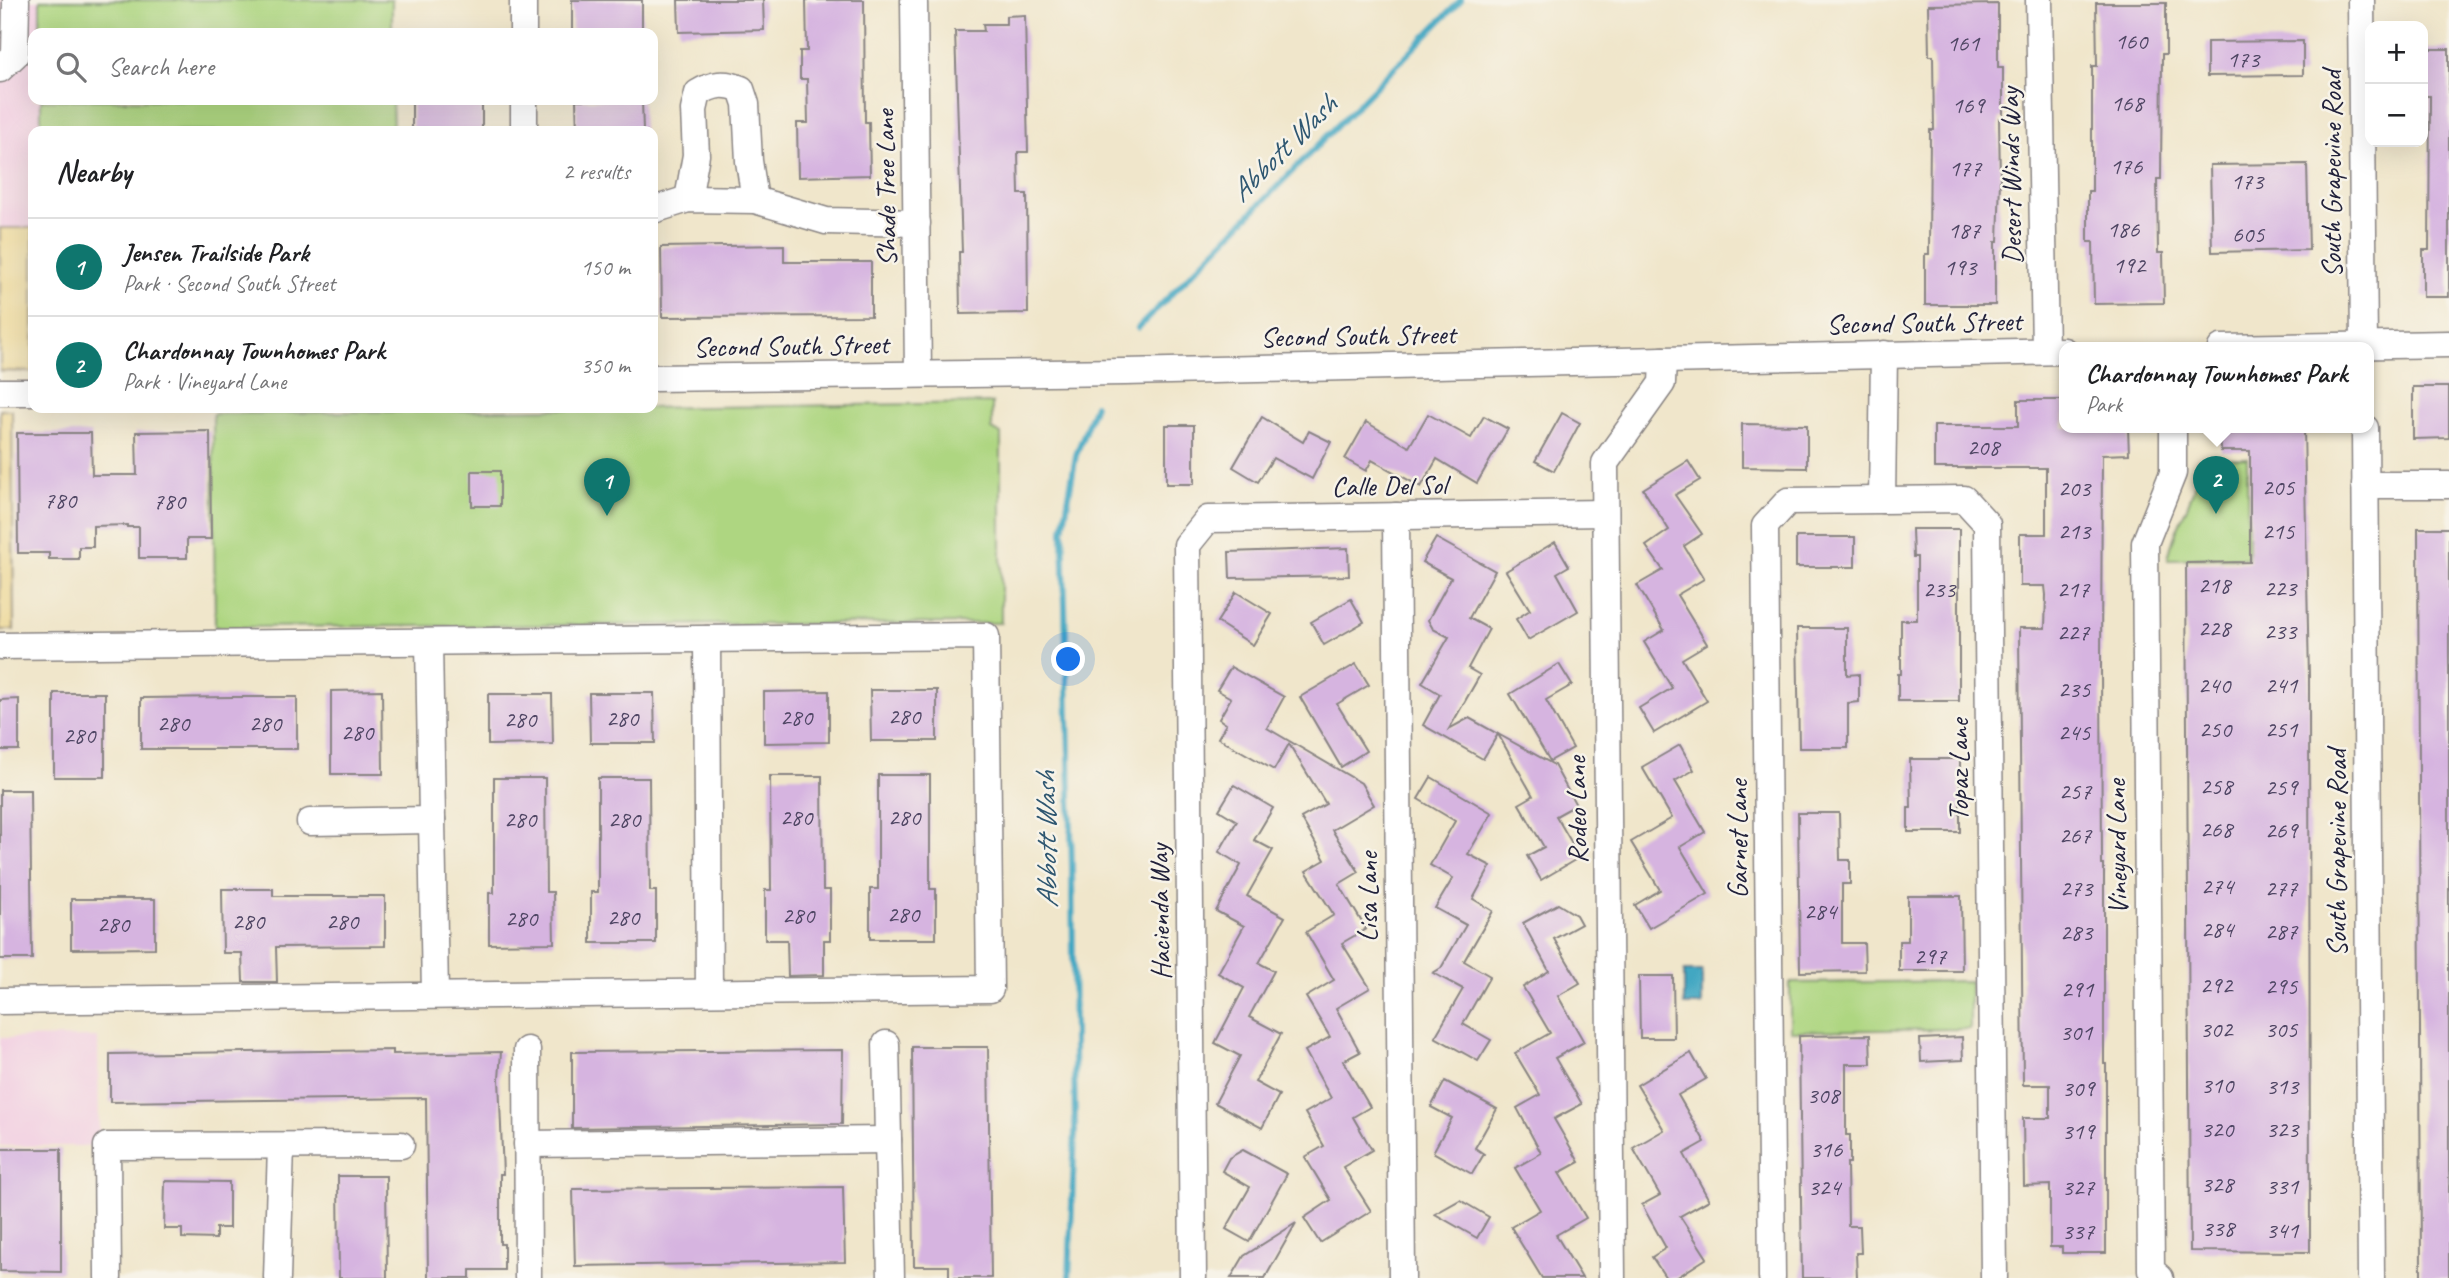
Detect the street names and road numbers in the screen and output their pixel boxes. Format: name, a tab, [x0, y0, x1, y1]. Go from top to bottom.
street label: South Grapevine Road	[2314, 66, 2349, 278]
street label: Desert Winds Way	[1991, 85, 2030, 265]
street label: Shade Tree Lane	[867, 107, 904, 267]
street label: Second South Street	[1826, 303, 2025, 342]
street label: Second South Street	[1260, 316, 1459, 355]
street label: Second South Street	[693, 326, 892, 365]
street label: Calle Del Sol	[1331, 467, 1452, 504]
street label: Topaz Lane	[1941, 717, 1976, 821]
street label: South Grapevine Road	[2319, 745, 2354, 957]
street label: Rodeo Lane	[1558, 754, 1595, 864]
street label: Vineyard Lane	[2098, 777, 2135, 915]
street label: Garnet Lane	[1720, 778, 1755, 898]
street label: Hacienda Way	[1141, 841, 1178, 980]
street label: Lisa Lane	[1350, 850, 1385, 942]

